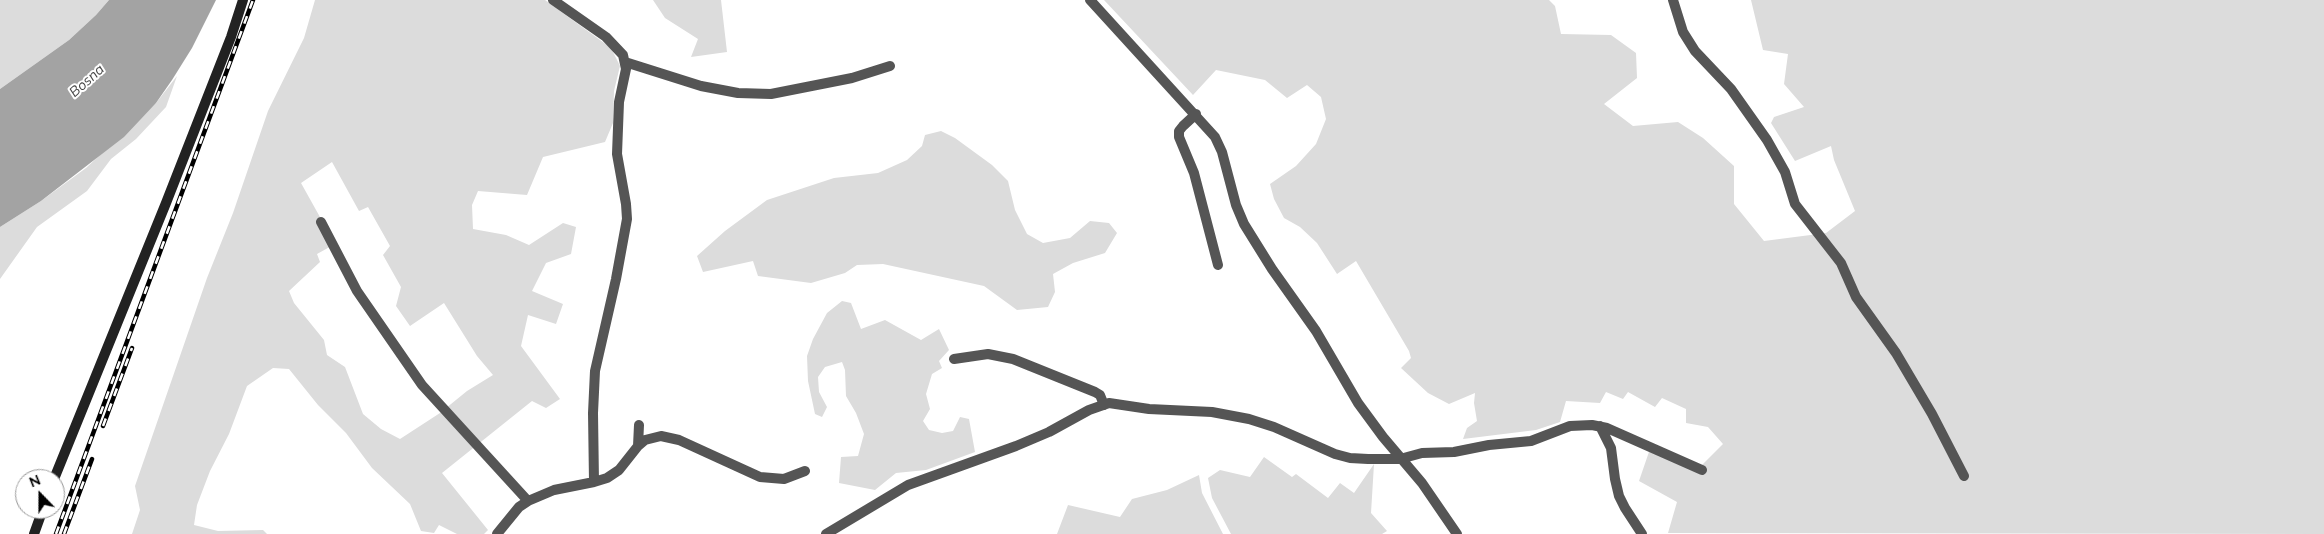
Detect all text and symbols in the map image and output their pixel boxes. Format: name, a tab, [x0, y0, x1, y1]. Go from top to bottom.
water label: Bosna	[66, 61, 108, 101]
north arrow	[15, 469, 65, 519]
text: N	[26, 471, 43, 491]

